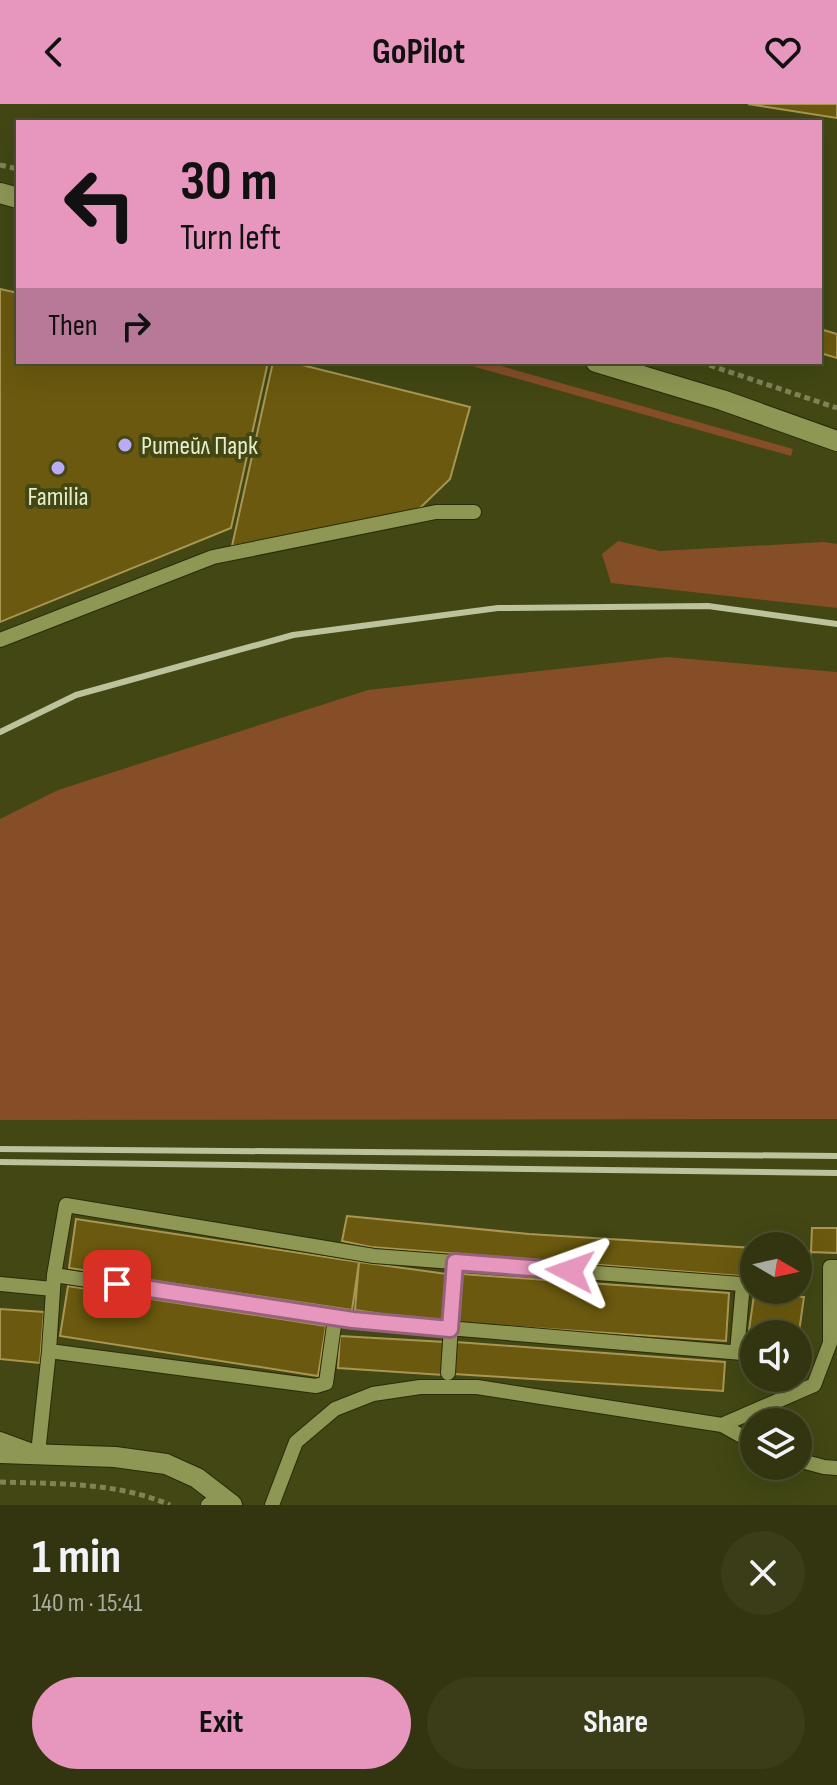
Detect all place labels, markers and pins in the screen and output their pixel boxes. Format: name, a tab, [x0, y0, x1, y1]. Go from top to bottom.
place label: Ритейл Парк	[141, 431, 258, 462]
marker: Ритейл Парк	[116, 436, 134, 454]
marker: Familia	[49, 459, 67, 477]
place label: Familia	[27, 482, 89, 513]
pin	[83, 1250, 151, 1318]

